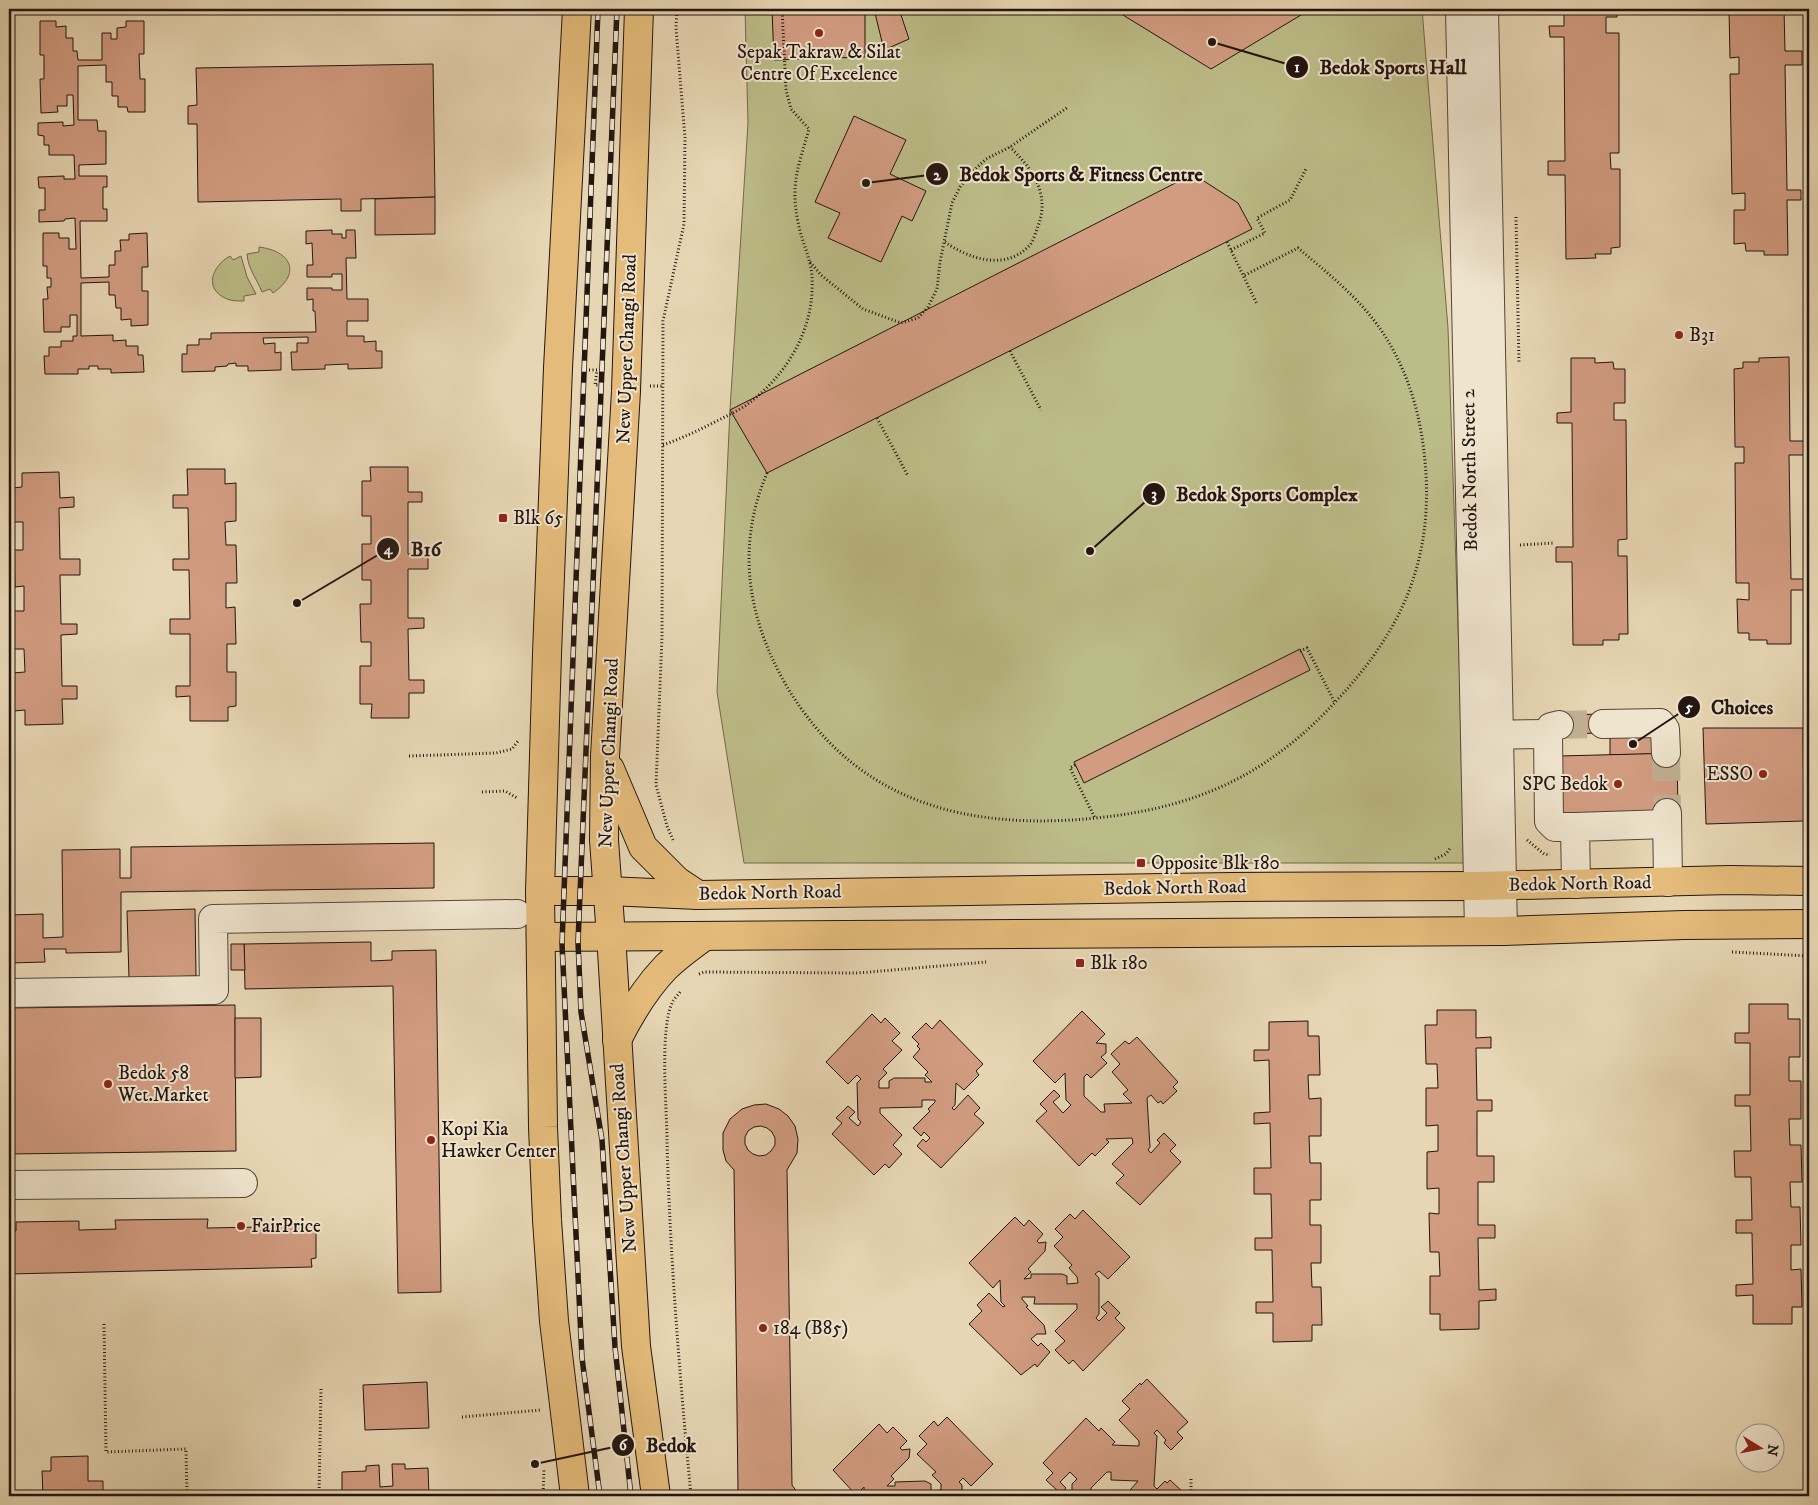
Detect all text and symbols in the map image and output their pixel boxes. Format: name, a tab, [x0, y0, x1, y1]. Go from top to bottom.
marker: Sepak Takraw & Silat Centre Of Excelence	[813, 27, 825, 39]
place label: Sepak Takraw & Silat Centre Of Excelence	[737, 41, 901, 86]
callout: Bedok Sports Hall	[1285, 50, 1477, 85]
text: Bedok Sports Hall	[1319, 56, 1468, 81]
text: 1	[1294, 58, 1300, 77]
callout: Bedok Sports & Fitness Centre	[925, 157, 1213, 192]
text: Bedok Sports & Fitness Centre	[959, 163, 1203, 188]
text: 2	[933, 166, 941, 185]
street label: New Upper Changi Road	[612, 253, 642, 444]
place label: B31	[1689, 324, 1715, 347]
marker: B31	[1673, 329, 1685, 341]
street label: Bedok North Street 2	[1457, 388, 1483, 551]
callout: Bedok Sports Complex	[1141, 477, 1368, 512]
text: Bedok Sports Complex	[1176, 483, 1358, 508]
text: 3	[1151, 485, 1157, 504]
place label: Blk 65	[513, 507, 564, 530]
marker: Blk 65	[497, 512, 509, 524]
callout: B16	[376, 531, 451, 566]
text: B16	[411, 538, 443, 563]
text: 4	[383, 540, 394, 559]
street label: New Upper Changi Road	[594, 657, 624, 848]
callout: Choices	[1676, 689, 1783, 724]
text: Choices	[1711, 696, 1773, 721]
text: 5	[1684, 698, 1693, 717]
place label: ESSO	[1706, 763, 1753, 786]
marker: ESSO	[1757, 768, 1769, 780]
place label: SPC Bedok	[1522, 773, 1609, 796]
marker: SPC Bedok	[1612, 778, 1624, 790]
place label: Opposite Blk 180	[1151, 852, 1280, 875]
marker: Opposite Blk 180	[1135, 857, 1147, 869]
street label: Bedok North Road	[1508, 871, 1652, 897]
street label: Bedok North Road	[1103, 875, 1247, 901]
street label: Bedok North Road	[698, 880, 842, 906]
place label: Blk 180	[1090, 952, 1148, 975]
marker: Blk 180	[1074, 957, 1086, 969]
place label: Bedok 58 Wet.Market	[117, 1062, 209, 1107]
street label: New Upper Changi Road	[606, 1062, 642, 1253]
marker: Bedok 58 Wet.Market	[102, 1078, 114, 1090]
place label: Kopi Kia Hawker Center	[441, 1118, 556, 1163]
marker: Kopi Kia Hawker Center	[425, 1134, 437, 1146]
place label: FairPrice	[251, 1215, 321, 1238]
marker: FairPrice	[235, 1220, 247, 1232]
place label: 184 (B85)	[773, 1317, 848, 1340]
marker: 184 (B85)	[757, 1322, 769, 1334]
north arrow	[1736, 1422, 1786, 1472]
callout: Bedok	[611, 1427, 706, 1462]
text: Bedok	[646, 1434, 697, 1459]
text: 6	[619, 1436, 628, 1455]
text: N	[1762, 1443, 1782, 1458]

